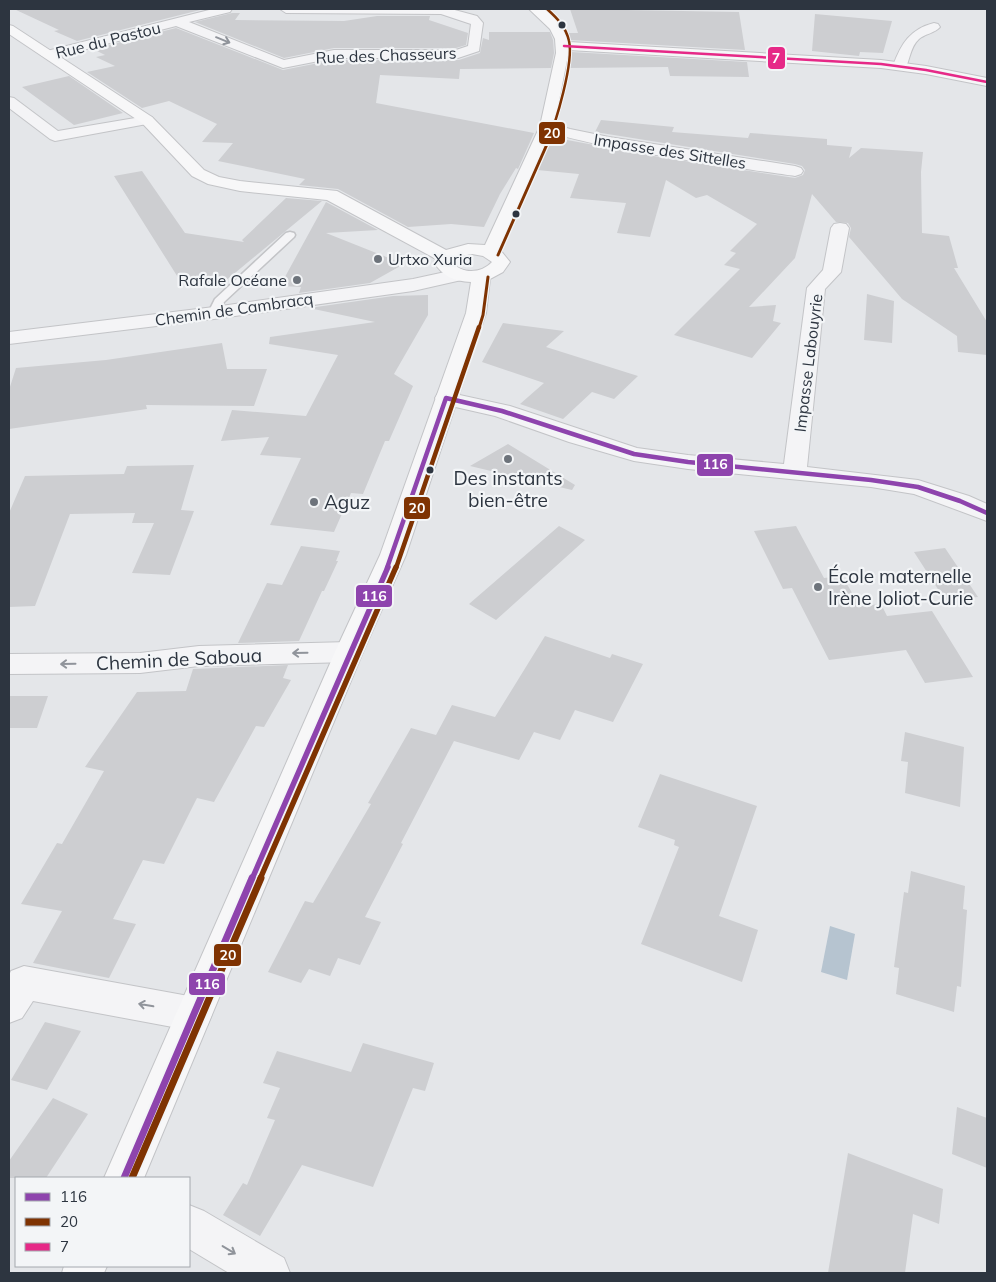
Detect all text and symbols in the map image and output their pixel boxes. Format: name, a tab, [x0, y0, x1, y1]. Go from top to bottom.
street label: Rue du Pastou	[53, 17, 163, 63]
unlabelled marker	[557, 20, 567, 30]
one-way arrow	[215, 36, 230, 46]
street label: Rue des Chasseurs	[315, 43, 457, 67]
line badge: 7	[767, 46, 786, 70]
text: 7	[772, 49, 780, 67]
line badge: 20	[538, 121, 566, 145]
text: 20	[544, 124, 560, 142]
street label: Impasse des Sittelles	[592, 129, 748, 173]
unlabelled marker	[511, 209, 521, 219]
place label: Urtxo Xuria	[388, 249, 472, 269]
marker: Urtxo Xuria	[372, 253, 384, 265]
place label: Rafale Océane	[178, 270, 287, 290]
marker: Rafale Océane	[291, 274, 303, 286]
street label: Chemin de Cambracq	[154, 288, 314, 330]
street label: Impasse Labouyrie	[790, 293, 826, 433]
marker: Des instants bien-être	[502, 453, 514, 465]
line badge: 116	[696, 453, 734, 477]
text: 116	[702, 455, 728, 473]
unlabelled marker	[425, 465, 435, 475]
place label: Des instants bien-être	[453, 466, 563, 512]
place label: Aguz	[324, 490, 370, 514]
marker: Aguz	[308, 496, 320, 508]
line badge: 20	[403, 496, 431, 520]
text: 20	[409, 499, 425, 517]
place label: École maternelle Irène Joliot-Curie	[828, 564, 973, 610]
marker: École maternelle Irène Joliot-Curie	[812, 581, 824, 593]
line badge: 116	[355, 584, 393, 608]
text: 116	[361, 587, 387, 605]
street label: Chemin de Saboua	[95, 643, 263, 675]
one-way arrow	[293, 649, 309, 658]
one-way arrow	[61, 659, 77, 669]
line badge: 20	[213, 943, 242, 967]
text: 20	[220, 946, 236, 964]
line badge: 116	[188, 972, 226, 996]
text: 116	[194, 975, 220, 993]
one-way arrow	[139, 1000, 155, 1010]
legend	[15, 1177, 190, 1267]
text: 116	[60, 1187, 87, 1206]
text: 20	[60, 1212, 78, 1231]
text: 7	[60, 1237, 69, 1256]
one-way arrow	[221, 1245, 235, 1255]

